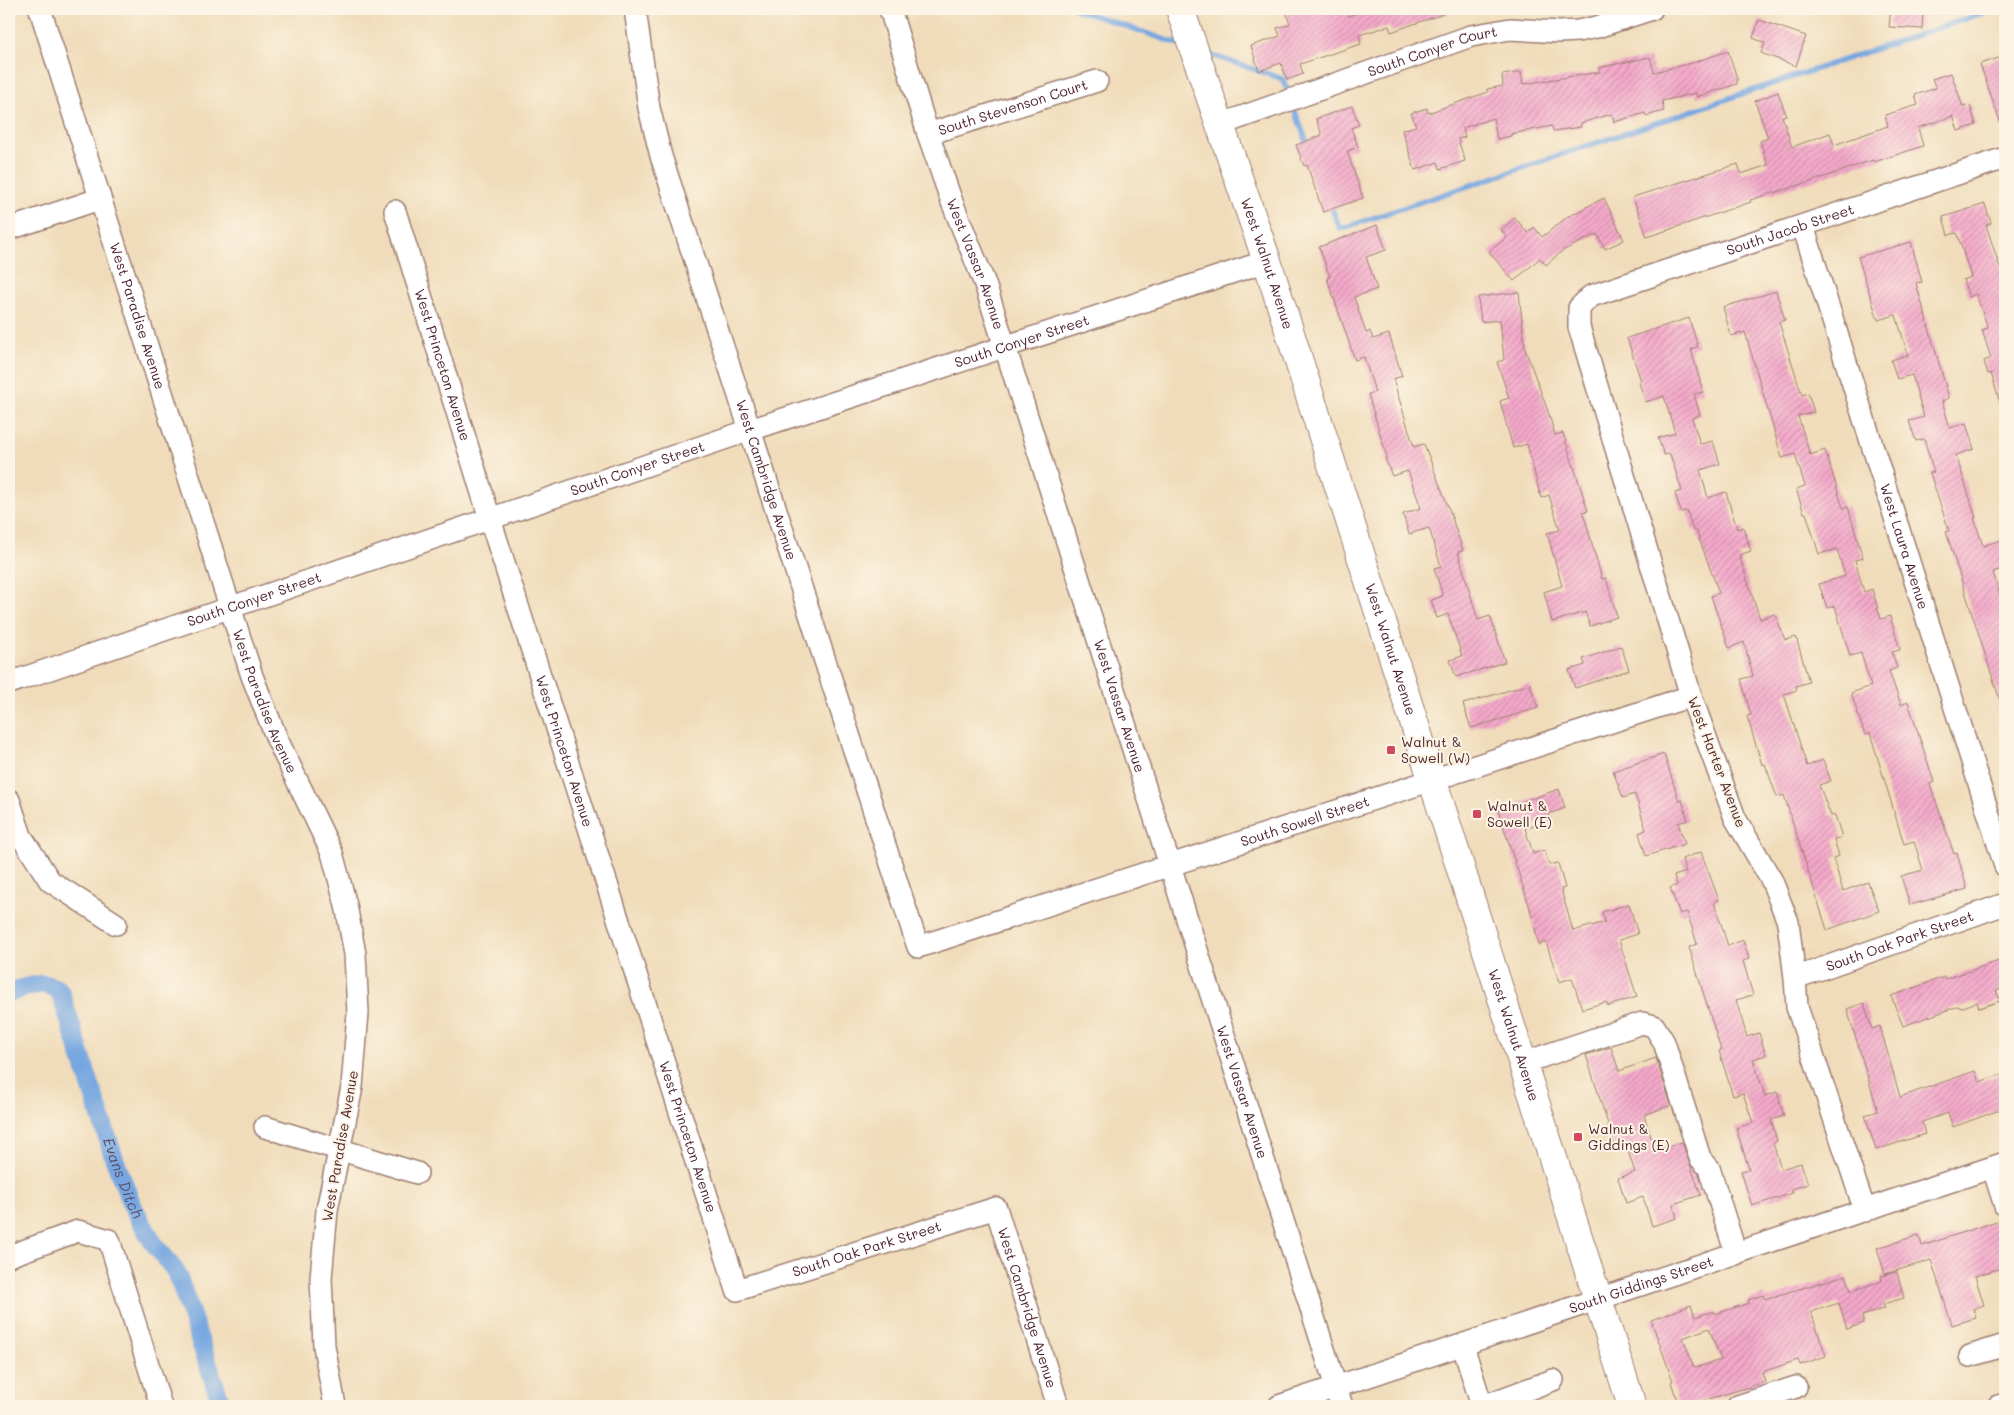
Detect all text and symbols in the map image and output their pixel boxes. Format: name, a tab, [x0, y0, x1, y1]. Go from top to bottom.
street label: South Conyer Court	[1365, 22, 1499, 81]
street label: South Stevenson Court	[936, 75, 1090, 139]
street label: West Vassar Avenue	[943, 195, 1009, 332]
street label: West Walnut Avenue	[1237, 195, 1298, 332]
street label: South Jacob Street	[1724, 199, 1856, 259]
street label: West Paradise Avenue	[106, 240, 170, 392]
street label: West Princeton Avenue	[411, 286, 475, 443]
street label: South Conyer Street	[952, 310, 1091, 372]
street label: West Cambridge Avenue	[732, 397, 802, 562]
street label: South Conyer Street	[568, 436, 707, 500]
street label: West Laura Avenue	[1876, 481, 1933, 612]
street label: South Conyer Street	[184, 567, 324, 631]
street label: West Walnut Avenue	[1361, 581, 1421, 717]
street label: West Paradise Avenue	[229, 627, 302, 776]
street label: West Vassar Avenue	[1090, 637, 1150, 775]
street label: West Princeton Avenue	[532, 673, 598, 829]
street label: West Harter Avenue	[1684, 694, 1751, 830]
place label: Walnut & Sowell (W)	[1401, 732, 1470, 767]
marker: Walnut & Sowell (W)	[1385, 744, 1397, 756]
street label: South Sowell Street	[1238, 791, 1372, 851]
place label: Walnut & Sowell (E)	[1487, 796, 1552, 831]
marker: Walnut & Sowell (E)	[1471, 808, 1483, 820]
street label: South Oak Park Street	[1823, 906, 1976, 975]
street label: West Walnut Avenue	[1484, 966, 1544, 1103]
street label: West Vassar Avenue	[1212, 1023, 1273, 1161]
street label: West Princeton Avenue	[655, 1058, 722, 1215]
street label: West Paradise Avenue	[317, 1069, 362, 1223]
place label: Walnut & Giddings (E)	[1588, 1119, 1670, 1154]
marker: Walnut & Giddings (E)	[1572, 1131, 1584, 1143]
water label: Evans Ditch	[99, 1135, 148, 1222]
street label: South Oak Park Street	[790, 1216, 943, 1281]
street label: West Cambridge Avenue	[994, 1225, 1062, 1390]
street label: South Giddings Street	[1566, 1251, 1716, 1317]

